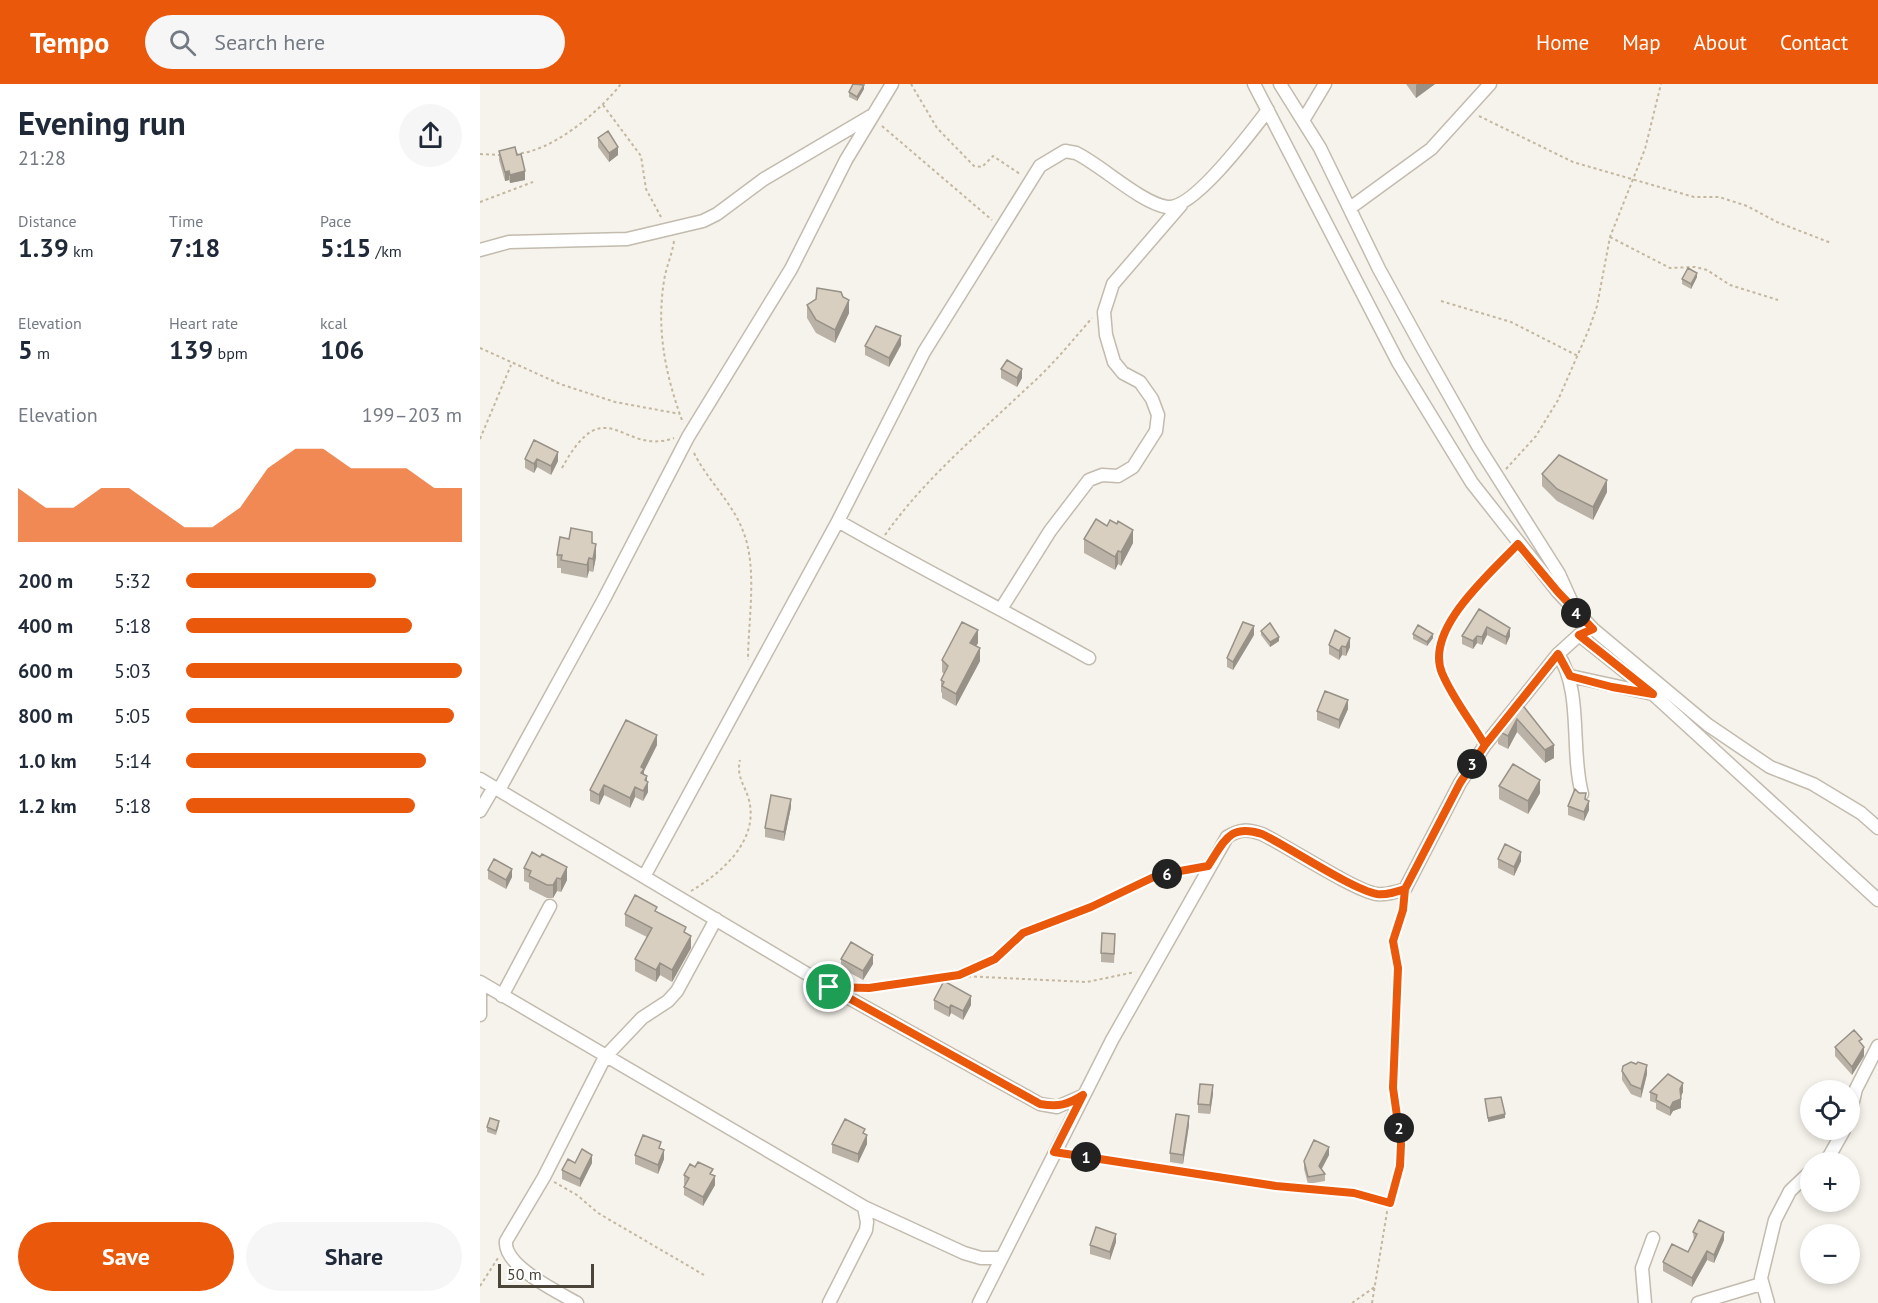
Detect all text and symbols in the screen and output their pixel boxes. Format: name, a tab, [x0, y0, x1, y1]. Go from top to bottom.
search box	[145, 15, 565, 69]
text: Tempo	[30, 24, 109, 61]
icon: search	[166, 26, 199, 59]
text: Search here	[214, 28, 325, 56]
text: Home	[1536, 29, 1589, 56]
text: Map	[1622, 29, 1661, 56]
text: About	[1694, 29, 1747, 56]
text: Contact	[1780, 29, 1848, 56]
text: Evening run	[18, 101, 186, 144]
button: share	[399, 104, 462, 167]
text: 21:28	[18, 145, 66, 171]
text: Distance	[18, 211, 77, 231]
text: Time	[169, 211, 203, 231]
text: Pace	[320, 211, 351, 231]
text: 1.39	[18, 231, 69, 264]
text: 7:18	[169, 231, 220, 264]
text: 5:15	[320, 231, 371, 264]
text: km	[69, 241, 94, 261]
text: /km	[371, 241, 402, 261]
text: Elevation	[18, 313, 82, 333]
text: Heart rate	[169, 313, 238, 333]
text: kcal	[320, 313, 347, 333]
text: 5	[18, 333, 33, 366]
text: 139	[169, 333, 213, 366]
text: 106	[320, 333, 364, 366]
text: m	[33, 343, 50, 363]
text: bpm	[213, 343, 248, 363]
text: Elevation	[18, 402, 98, 428]
text: 199–203 m	[362, 402, 462, 428]
text: 200 m	[18, 568, 73, 594]
text: 5:32	[114, 568, 151, 594]
pin: 4	[1561, 598, 1591, 628]
text: 4	[1571, 603, 1581, 623]
text: 400 m	[18, 613, 73, 639]
text: 5:18	[114, 613, 151, 639]
text: 600 m	[18, 658, 73, 684]
text: 5:03	[114, 658, 151, 684]
text: 800 m	[18, 703, 73, 729]
text: 5:05	[114, 703, 151, 729]
text: 1.0 km	[18, 748, 77, 774]
text: 5:14	[114, 748, 151, 774]
pin: 3	[1457, 749, 1487, 779]
text: 3	[1467, 754, 1477, 774]
text: 1.2 km	[18, 793, 77, 819]
text: 5:18	[114, 793, 151, 819]
pin: 6	[1152, 859, 1182, 889]
text: 6	[1162, 864, 1172, 884]
pin	[803, 961, 854, 1012]
icon: arrive	[812, 970, 845, 1003]
map controls	[1800, 1080, 1860, 1284]
button: locate	[1800, 1080, 1860, 1140]
pin: 2	[1384, 1113, 1414, 1143]
text: 2	[1394, 1118, 1404, 1138]
pin: 1	[1071, 1142, 1101, 1172]
text: 1	[1081, 1147, 1091, 1167]
button: +	[1800, 1152, 1860, 1212]
button: Save	[18, 1222, 234, 1291]
button: Share	[246, 1222, 462, 1291]
button: −	[1800, 1224, 1860, 1284]
scale bar	[498, 1261, 594, 1288]
text: 50 m	[507, 1264, 542, 1284]

